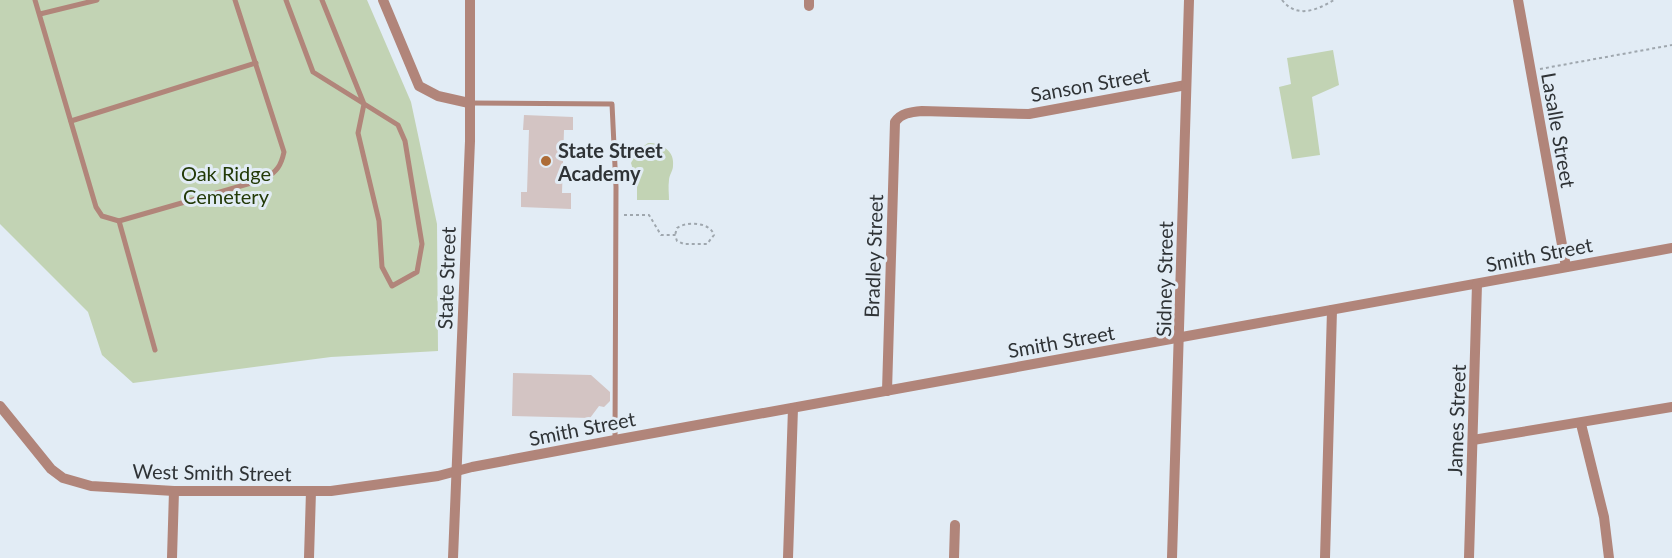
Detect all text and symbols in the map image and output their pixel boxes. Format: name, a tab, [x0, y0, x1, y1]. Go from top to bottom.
street label: Sanson Street	[1028, 62, 1152, 106]
street label: Lasalle Street	[1537, 71, 1581, 189]
place label: State Street Academy	[557, 138, 663, 185]
marker: State Street Academy	[539, 154, 553, 168]
park label: Oak Ridge Cemetery	[181, 161, 271, 208]
street label: Bradley Street	[859, 194, 887, 318]
street label: Sidney Street	[1151, 221, 1177, 337]
street label: State Street	[432, 226, 460, 330]
street label: Smith Street	[1484, 232, 1594, 276]
street label: Smith Street	[1006, 320, 1116, 362]
street label: James Street	[1442, 364, 1470, 476]
street label: Smith Street	[527, 406, 637, 450]
street label: West Smith Street	[132, 459, 292, 485]

